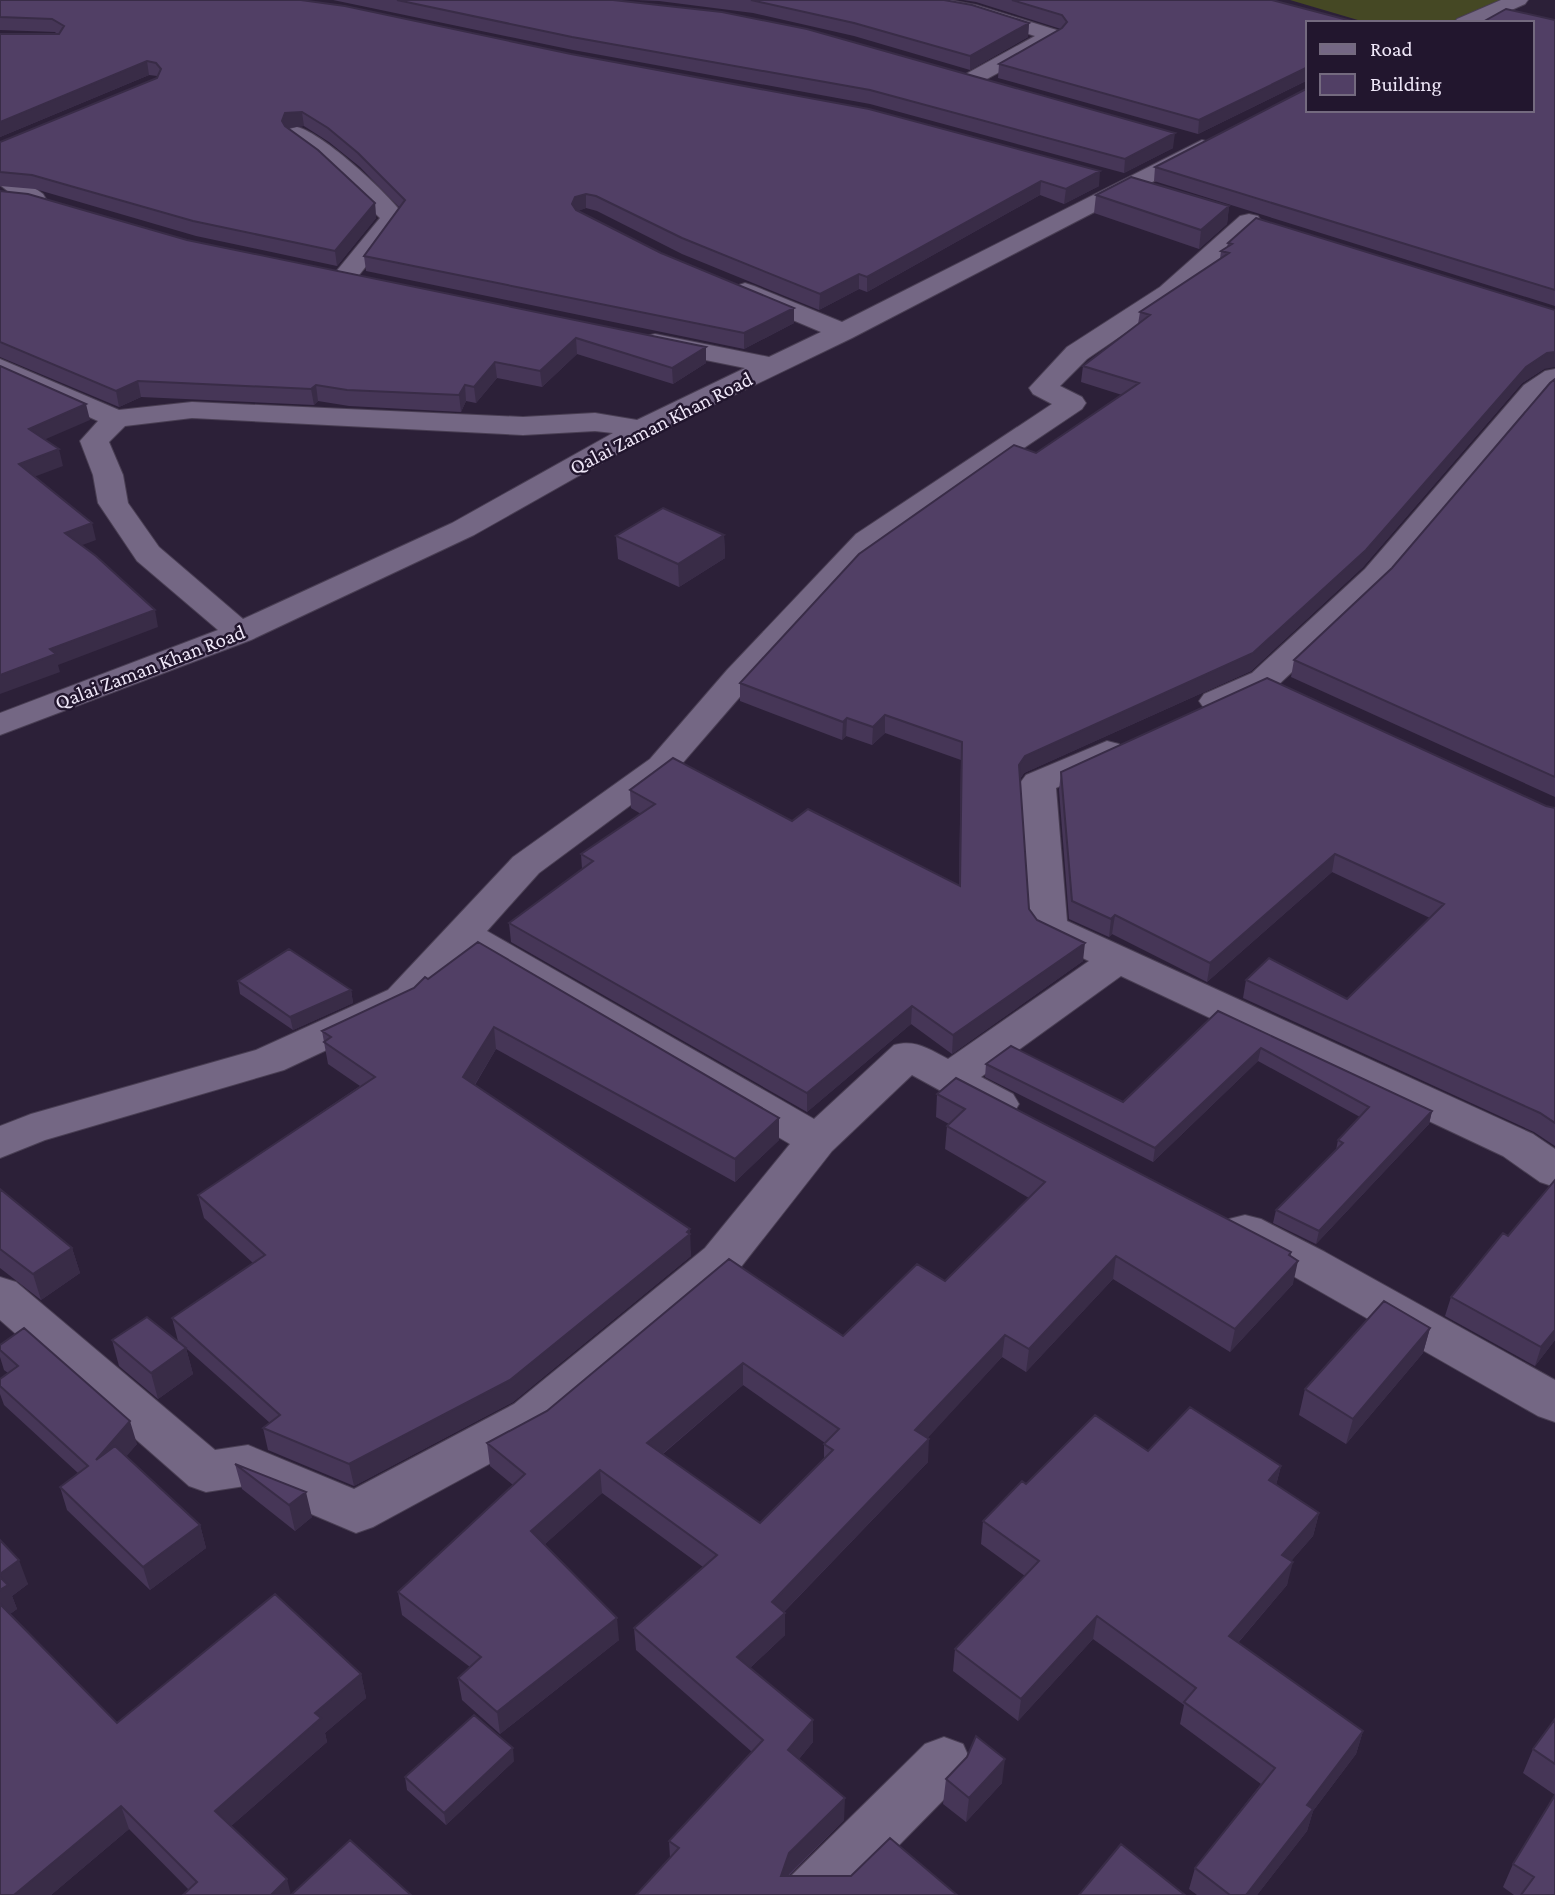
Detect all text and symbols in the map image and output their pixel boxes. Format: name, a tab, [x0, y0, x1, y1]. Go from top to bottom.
legend	[1306, 21, 1534, 112]
text: Road	[1370, 37, 1413, 61]
text: Building	[1370, 72, 1442, 96]
street label: Qalai Zaman Khan Road	[566, 367, 756, 479]
street label: Qalai Zaman Khan Road	[52, 620, 248, 714]

